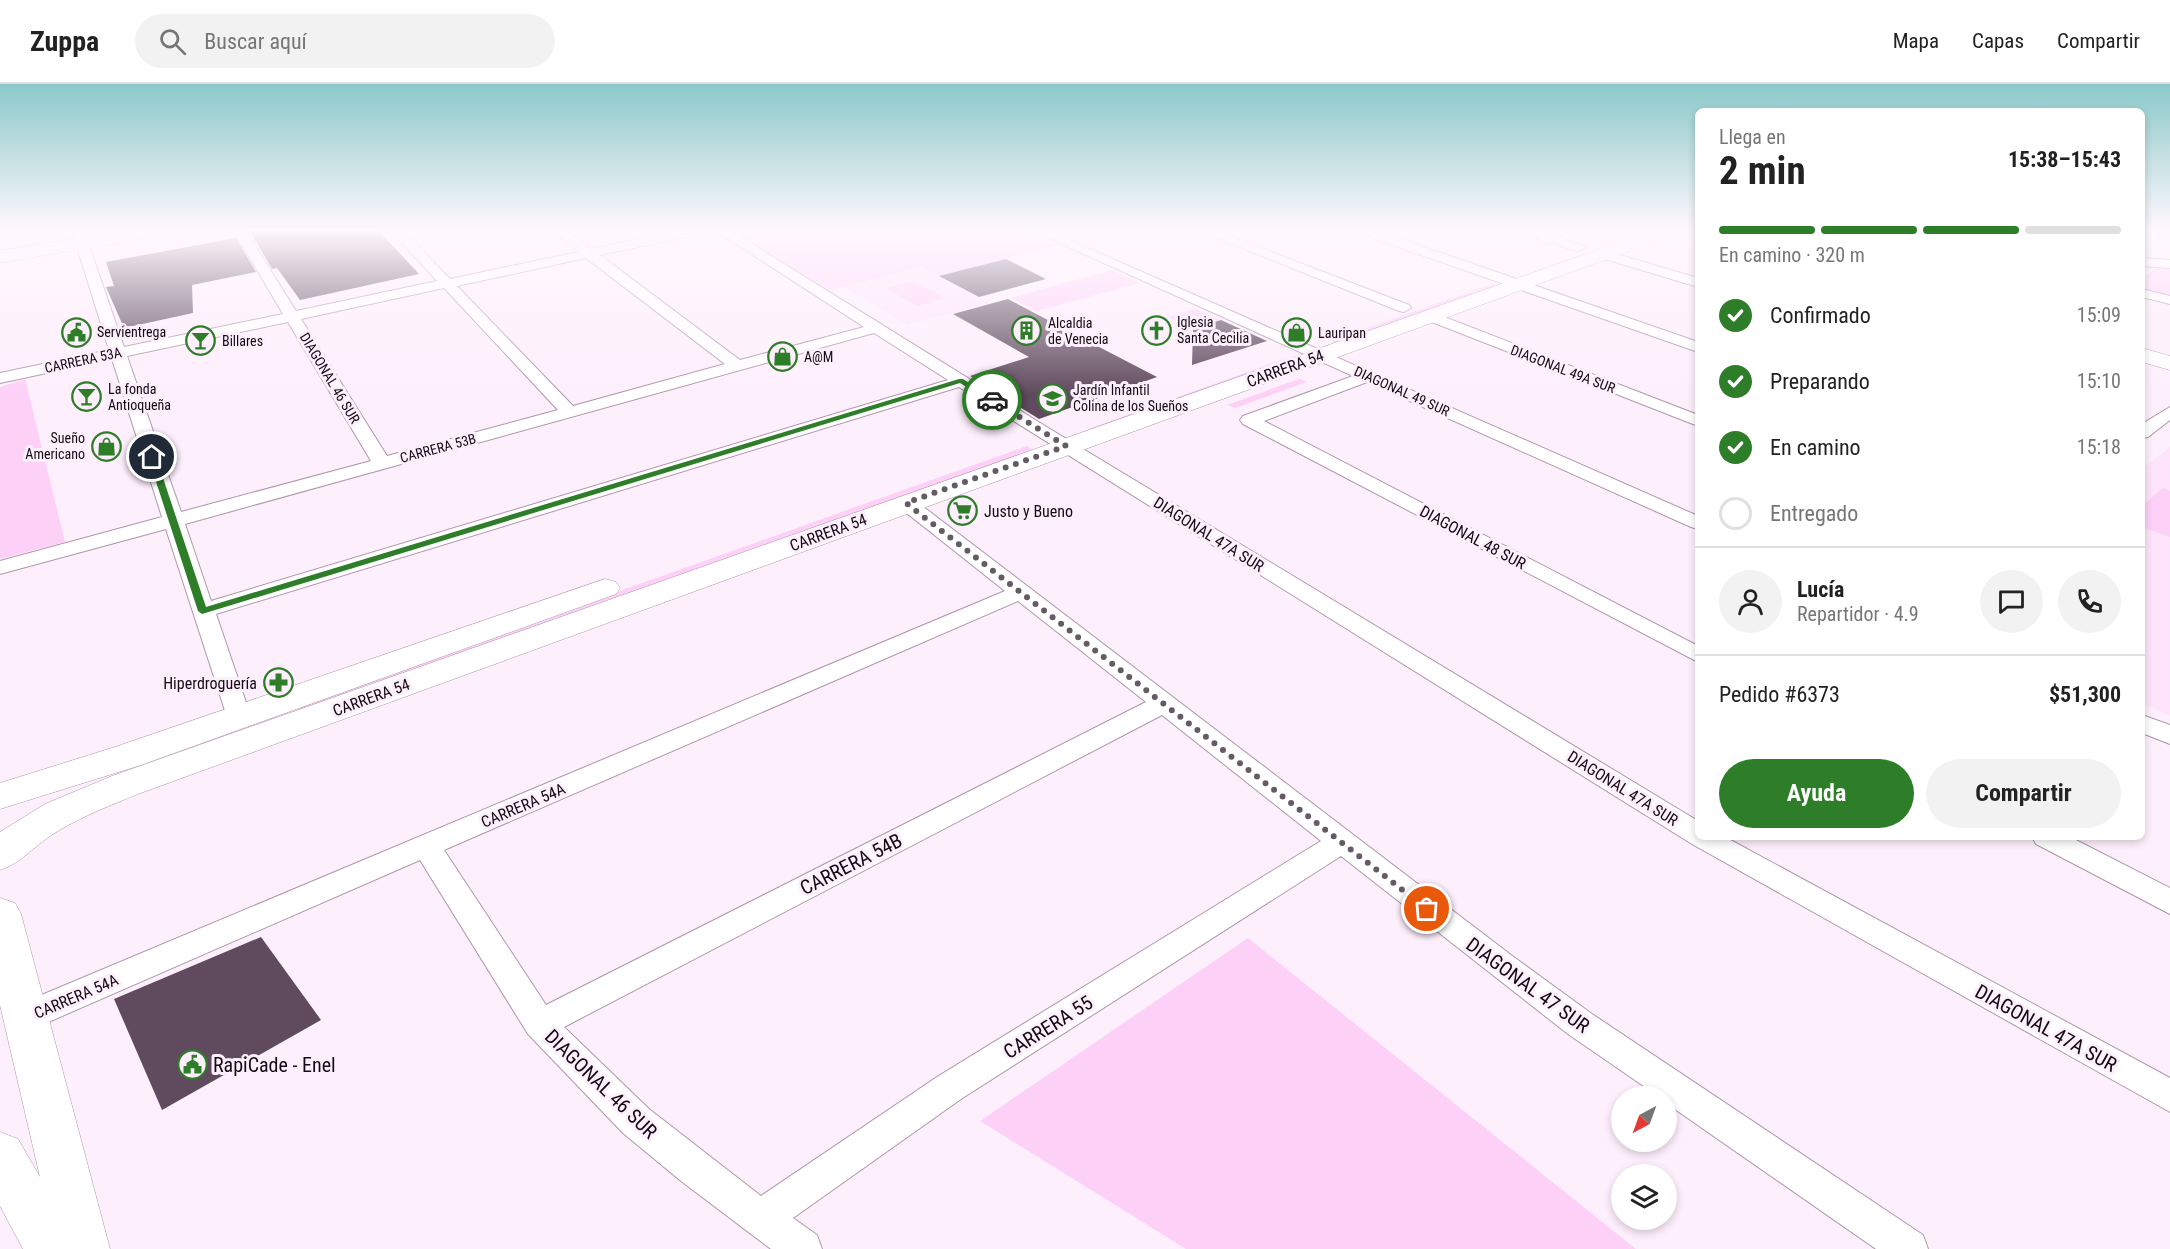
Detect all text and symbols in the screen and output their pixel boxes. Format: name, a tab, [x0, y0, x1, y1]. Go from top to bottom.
search box	[135, 14, 555, 68]
text: Zuppa	[30, 25, 99, 58]
icon: search	[156, 25, 189, 58]
text: Buscar aquí	[204, 29, 307, 54]
text: Mapa	[1893, 29, 1939, 53]
text: Capas	[1972, 29, 2024, 53]
text: Compartir	[2057, 29, 2140, 53]
text: Llega en	[1719, 125, 1786, 149]
text: 15:38–15:43	[2008, 147, 2121, 172]
text: 2 min	[1719, 148, 1806, 194]
text: En camino · 320 m	[1719, 243, 1865, 267]
icon: check	[1719, 299, 1752, 332]
text: Confirmado	[1770, 303, 1871, 328]
text: 15:09	[2077, 303, 2121, 327]
church icon: Iglesia Santa Cecilia	[1140, 314, 1172, 346]
place label: Iglesia Santa Cecilia	[1177, 314, 1249, 346]
building icon: Alcaldia de Venecia	[1011, 315, 1043, 347]
place label: Alcaldia de Venecia	[1048, 315, 1109, 347]
public building icon: Servientrega	[60, 316, 92, 348]
shop icon: Lauripan	[1281, 317, 1313, 349]
place label: Servientrega	[97, 324, 166, 340]
bar icon: Billares	[185, 325, 217, 357]
place label: Lauripan	[1318, 325, 1366, 341]
street label: DIAGONAL 46 SUR	[297, 330, 364, 427]
place label: Billares	[222, 333, 263, 349]
shop icon: A@M	[767, 341, 799, 373]
street label: DIAGONAL 49A SUR	[1508, 342, 1618, 397]
street label: CARRERA 53A	[43, 344, 123, 376]
street label: CARRERA 54	[1244, 346, 1326, 391]
place label: A@M	[804, 349, 833, 365]
street label: DIAGONAL 49 SUR	[1352, 363, 1453, 419]
icon: check	[1719, 365, 1752, 398]
text: Preparando	[1770, 369, 1870, 394]
text: 15:10	[2077, 369, 2121, 393]
courier	[962, 370, 1022, 430]
bar icon: La fonda Antioqueña	[71, 381, 103, 413]
place label: La fonda Antioqueña	[108, 381, 171, 413]
school or university icon: Jardín Infantil Colina de los Sueños	[1036, 382, 1068, 414]
place label: Jardín Infantil Colina de los Sueños	[1073, 382, 1188, 414]
icon: car	[976, 384, 1009, 417]
place label: Sueño Americano	[25, 430, 85, 462]
shop icon: Sueño Americano	[90, 430, 122, 462]
street label: CARRERA 53B	[398, 430, 478, 466]
pin	[126, 431, 177, 482]
icon: check	[1719, 431, 1752, 464]
text: En camino	[1770, 435, 1861, 460]
text: 15:18	[2077, 435, 2121, 459]
icon: home	[135, 440, 168, 473]
street label: DIAGONAL 47A SUR	[1150, 493, 1268, 576]
supermarket icon: Justo y Bueno	[947, 495, 979, 527]
text: Entregado	[1770, 501, 1858, 526]
place label: Justo y Bueno	[984, 502, 1073, 521]
street label: DIAGONAL 48 SUR	[1417, 502, 1529, 574]
street label: CARRERA 54	[787, 510, 869, 555]
button: person	[1719, 570, 1782, 633]
button: chat	[1980, 570, 2043, 633]
button: phone	[2058, 570, 2121, 633]
text: Lucía	[1797, 577, 1844, 602]
text: Repartidor · 4.9	[1797, 602, 1919, 626]
pharmacy icon: Hiperdroguería	[262, 667, 294, 699]
place label: Hiperdroguería	[163, 674, 257, 693]
street label: CARRERA 54	[330, 675, 412, 720]
text: Pedido #6373	[1719, 682, 1840, 707]
text: $51,300	[2049, 682, 2121, 707]
street label: DIAGONAL 47A SUR	[1564, 747, 1682, 830]
button: Ayuda	[1719, 759, 1914, 828]
button: Compartir	[1926, 759, 2121, 828]
street label: CARRERA 54A	[478, 779, 568, 832]
street label: CARRERA 54B	[796, 828, 906, 900]
pin	[1401, 883, 1452, 934]
icon: bag	[1410, 892, 1443, 925]
street label: DIAGONAL 47 SUR	[1462, 932, 1595, 1038]
street label: CARRERA 54A	[31, 970, 121, 1023]
street label: DIAGONAL 47A SUR	[1971, 979, 2121, 1077]
street label: CARRERA 55	[999, 990, 1097, 1064]
street label: DIAGONAL 46 SUR	[540, 1024, 662, 1144]
public building icon: RapiCade - Enel	[176, 1049, 208, 1081]
place label: RapiCade - Enel	[213, 1053, 336, 1077]
north arrow	[1611, 1086, 1677, 1152]
map controls	[1611, 1086, 1677, 1230]
button: layers	[1611, 1164, 1677, 1230]

